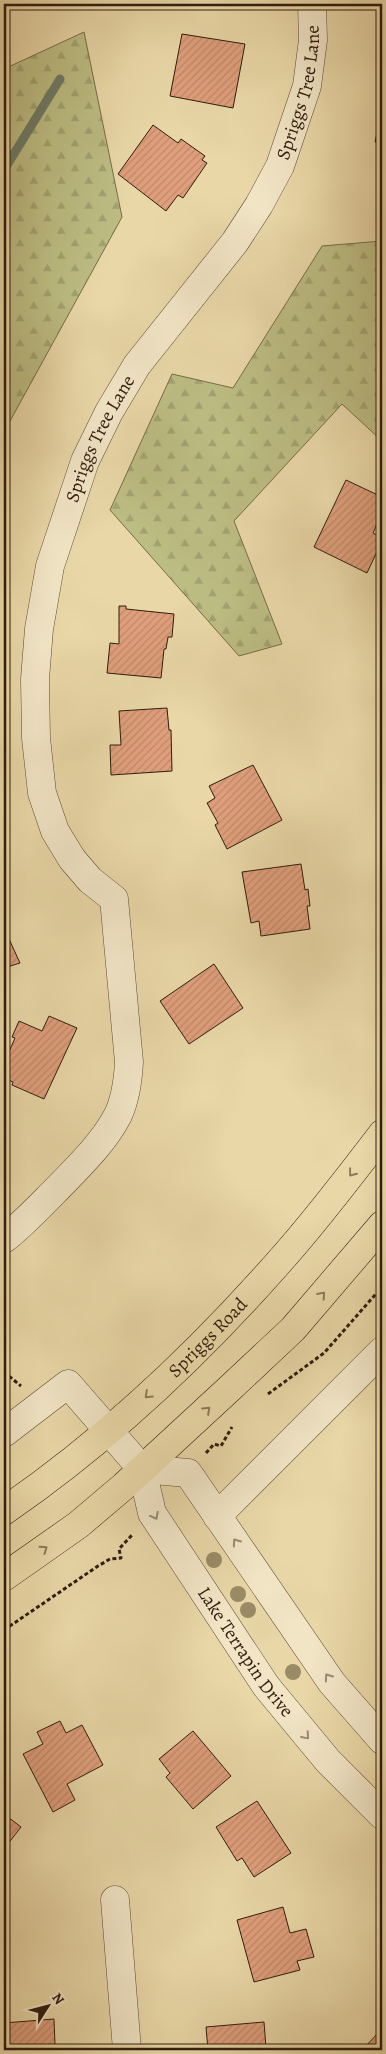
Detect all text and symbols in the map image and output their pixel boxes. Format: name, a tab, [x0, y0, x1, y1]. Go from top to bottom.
street label: Spriggs Tree Lane	[270, 25, 326, 163]
street label: Spriggs Tree Lane	[59, 370, 141, 506]
one-way arrow	[350, 1167, 358, 1176]
street label: Spriggs Road	[163, 1291, 254, 1383]
one-way arrow	[316, 1292, 325, 1301]
one-way arrow	[144, 1389, 153, 1398]
one-way arrow	[201, 1407, 210, 1416]
one-way arrow	[149, 1511, 159, 1520]
one-way arrow	[233, 1539, 242, 1548]
one-way arrow	[38, 1546, 48, 1555]
street label: Lake Terrapin Drive	[191, 1582, 300, 1723]
one-way arrow	[325, 1673, 334, 1682]
one-way arrow	[301, 1731, 310, 1740]
north arrow	[22, 1982, 72, 2032]
text: N	[47, 1989, 69, 2008]

